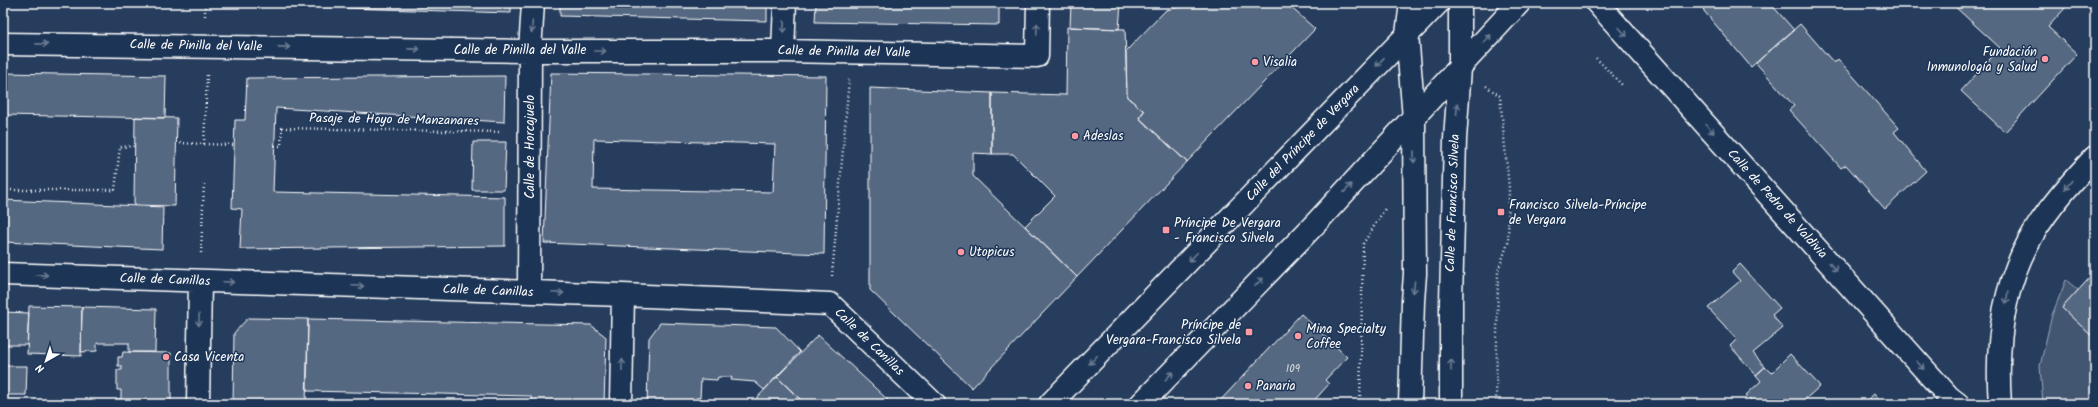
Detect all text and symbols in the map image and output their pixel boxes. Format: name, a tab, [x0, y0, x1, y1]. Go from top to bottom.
one-way arrow	[528, 20, 535, 33]
one-way arrow	[780, 20, 787, 33]
one-way arrow	[1034, 23, 1041, 36]
one-way arrow	[1618, 27, 1627, 37]
street label: Calle de Pinilla del Valle	[129, 34, 263, 58]
one-way arrow	[1482, 34, 1491, 45]
one-way arrow	[35, 40, 48, 48]
street label: Calle de Pinilla del Valle	[454, 40, 586, 61]
street label: Calle de Pinilla del Valle	[777, 40, 911, 64]
place label: Fundación Inmunología y Salud	[1927, 42, 2037, 78]
one-way arrow	[277, 43, 290, 51]
one-way arrow	[407, 45, 420, 53]
one-way arrow	[593, 47, 606, 55]
place label: Visalia	[1263, 52, 1297, 73]
marker: Fundación Inmunología y Salud	[2040, 54, 2050, 64]
marker: Visalia	[1250, 57, 1260, 67]
one-way arrow	[1376, 57, 1385, 67]
street label: Calle del Príncipe de Vergara	[1241, 79, 1365, 207]
street label: Calle de Horcajuelo	[520, 95, 541, 199]
one-way arrow	[1453, 103, 1461, 116]
street label: Pasaje de Hoyo de Manzanares	[309, 108, 480, 132]
one-way arrow	[1705, 123, 1714, 134]
place label: Adeslas	[1083, 126, 1124, 147]
marker: Adeslas	[1070, 131, 1080, 141]
street label: Calle de Francisco Silvela	[1440, 134, 1466, 272]
street label: Calle de Pedro de Valdivia	[1722, 144, 1832, 264]
one-way arrow	[1410, 150, 1418, 163]
one-way arrow	[2064, 180, 2073, 191]
one-way arrow	[1343, 183, 1353, 193]
place label: Francisco Silvela-Príncipe de Vergara	[1509, 195, 1647, 231]
marker: Francisco Silvela-Príncipe de Vergara	[1496, 207, 1506, 217]
place label: Príncipe De Vergara - Francisco Silvela	[1174, 213, 1281, 249]
marker: Príncipe De Vergara - Francisco Silvela	[1161, 225, 1171, 235]
place label: Utopicus	[969, 242, 1015, 263]
marker: Utopicus	[956, 247, 966, 257]
one-way arrow	[1188, 252, 1198, 262]
one-way arrow	[1829, 262, 1838, 273]
street label: Calle de Canillas	[119, 268, 211, 292]
one-way arrow	[35, 271, 48, 279]
one-way arrow	[1254, 277, 1264, 287]
one-way arrow	[221, 278, 234, 286]
street label: Calle de Canillas	[442, 279, 534, 303]
one-way arrow	[1410, 280, 1418, 293]
one-way arrow	[351, 282, 364, 290]
one-way arrow	[551, 289, 564, 297]
one-way arrow	[2003, 292, 2011, 305]
street label: Calle de Canillas	[829, 303, 909, 381]
one-way arrow	[195, 313, 203, 326]
place label: Príncipe de Vergara-Francisco Silvela	[1106, 315, 1241, 351]
place label: Mina Specialty Coffee	[1306, 319, 1387, 355]
marker: Príncipe de Vergara-Francisco Silvela	[1244, 327, 1254, 337]
marker: Mina Specialty Coffee	[1293, 331, 1303, 341]
north arrow	[26, 341, 66, 381]
place label: Casa Vicenta	[174, 347, 244, 368]
marker: Casa Vicenta	[161, 352, 171, 362]
one-way arrow	[1088, 355, 1098, 365]
text: N	[32, 359, 49, 377]
one-way arrow	[618, 359, 626, 372]
one-way arrow	[1447, 359, 1455, 372]
one-way arrow	[1915, 359, 1924, 370]
house number: 109	[1286, 360, 1301, 378]
one-way arrow	[1164, 371, 1173, 381]
place label: Panaria	[1256, 376, 1296, 397]
marker: Panaria	[1243, 381, 1253, 391]

